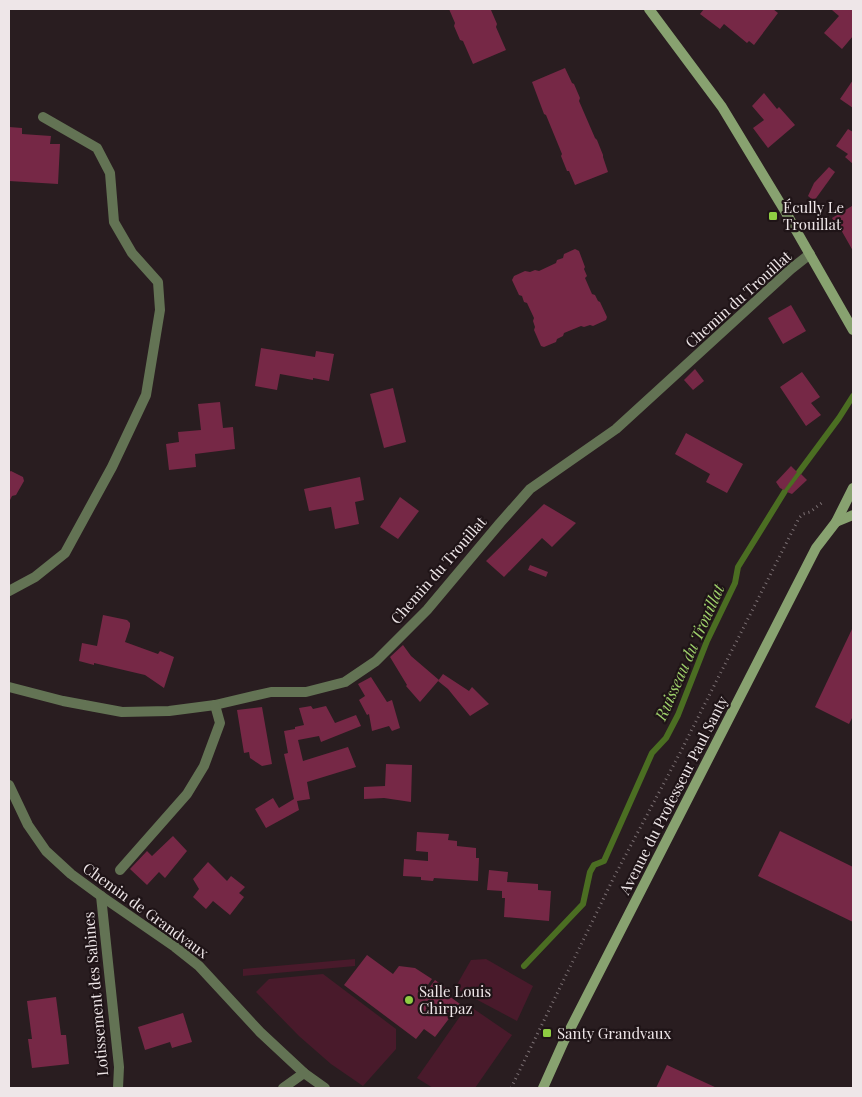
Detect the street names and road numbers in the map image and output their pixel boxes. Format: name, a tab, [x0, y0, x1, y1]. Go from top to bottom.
street label: Chemin du Trouillat	[681, 246, 796, 352]
street label: Chemin du Trouillat	[386, 511, 491, 628]
street label: Avenue du Professeur Paul Santy	[614, 692, 732, 899]
street label: Chemin de Grandvaux	[79, 858, 213, 963]
street label: Lotissement des Sabines	[78, 911, 112, 1077]

